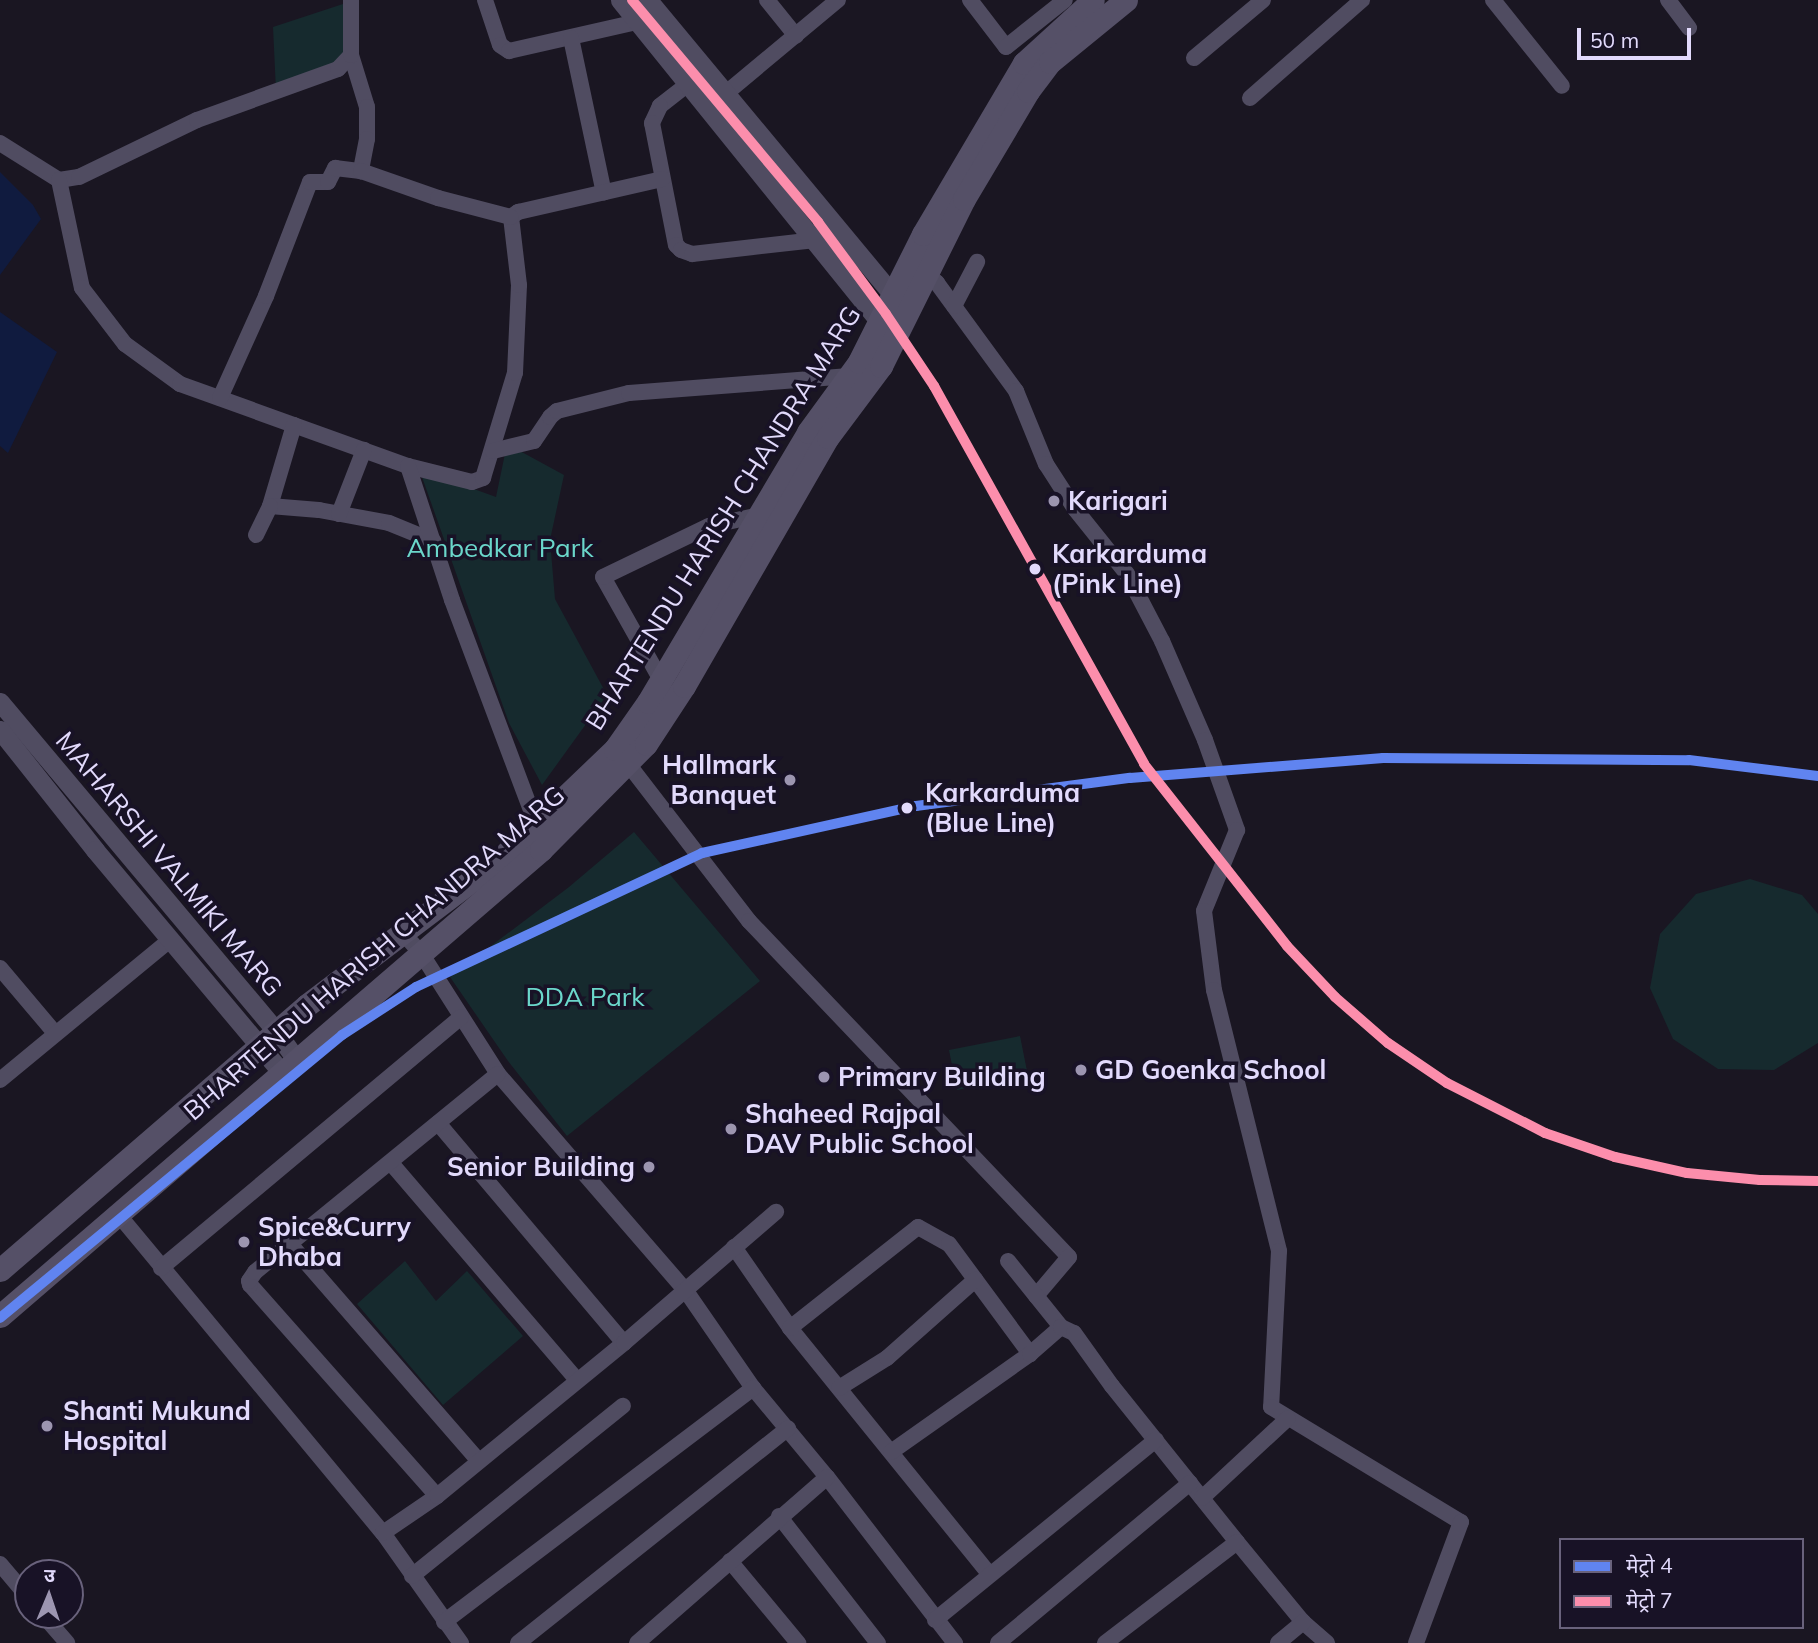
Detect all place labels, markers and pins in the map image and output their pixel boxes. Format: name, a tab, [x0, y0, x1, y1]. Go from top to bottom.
place label: Karigari	[1068, 485, 1168, 517]
marker: Karigari	[1046, 493, 1062, 509]
place label: Karkarduma (Pink Line)	[1052, 538, 1207, 600]
marker: Karkarduma (Pink Line)	[1024, 558, 1046, 580]
place label: Hallmark Banquet	[662, 749, 776, 810]
marker: Hallmark Banquet	[782, 772, 798, 788]
place label: Karkarduma (Blue Line)	[925, 777, 1080, 838]
marker: Karkarduma (Blue Line)	[896, 797, 918, 819]
place label: GD Goenka School	[1095, 1054, 1326, 1086]
place label: Primary Building	[838, 1061, 1046, 1093]
marker: GD Goenka School	[1073, 1062, 1089, 1078]
marker: Primary Building	[816, 1069, 832, 1085]
place label: Shaheed Rajpal DAV Public School	[745, 1098, 974, 1160]
marker: Shaheed Rajpal DAV Public School	[723, 1121, 739, 1137]
place label: Senior Building	[447, 1151, 635, 1183]
marker: Senior Building	[641, 1159, 657, 1175]
place label: Spice&Curry Dhaba	[258, 1211, 411, 1272]
marker: Spice&Curry Dhaba	[236, 1234, 252, 1250]
place label: Shanti Mukund Hospital	[63, 1395, 251, 1456]
marker: Shanti Mukund Hospital	[37, 1416, 57, 1436]

